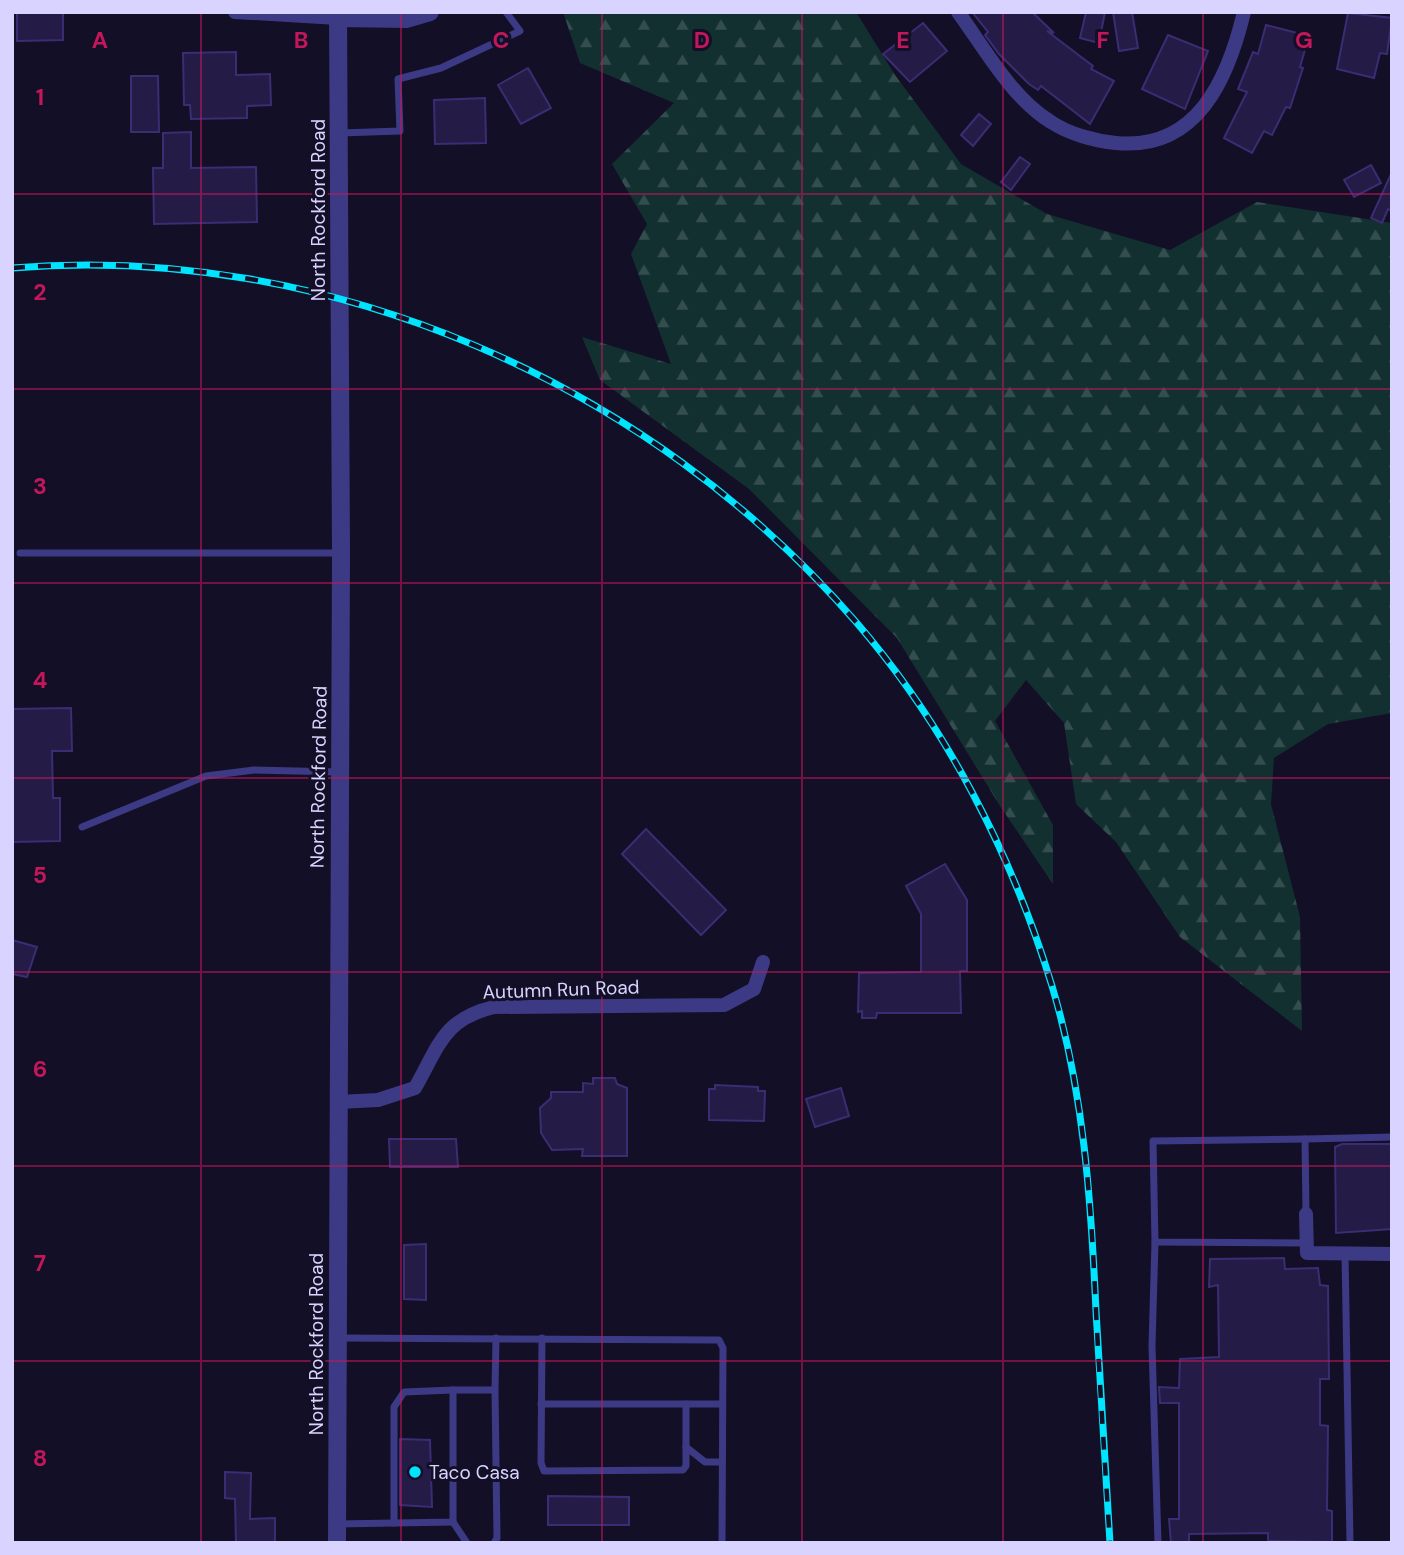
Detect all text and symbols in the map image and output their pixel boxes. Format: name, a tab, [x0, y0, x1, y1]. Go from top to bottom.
text: A	[92, 25, 108, 55]
text: B	[294, 25, 308, 55]
text: C	[493, 25, 509, 55]
text: D	[694, 25, 710, 55]
text: E	[896, 25, 910, 55]
text: F	[1097, 25, 1110, 55]
text: G	[1295, 25, 1313, 55]
text: 1	[36, 82, 44, 112]
street label: North Rockford Road	[306, 119, 331, 301]
text: 2	[33, 277, 47, 307]
text: 3	[33, 471, 47, 501]
text: 4	[33, 665, 48, 695]
street label: North Rockford Road	[304, 686, 333, 868]
text: 5	[33, 860, 47, 890]
street label: Autumn Run Road	[482, 974, 640, 1005]
text: 6	[33, 1054, 47, 1084]
text: 7	[34, 1248, 46, 1278]
street label: North Rockford Road	[304, 1253, 329, 1435]
text: 8	[33, 1443, 47, 1473]
place label: Taco Casa	[429, 1460, 520, 1485]
marker: Taco Casa	[407, 1464, 423, 1480]

